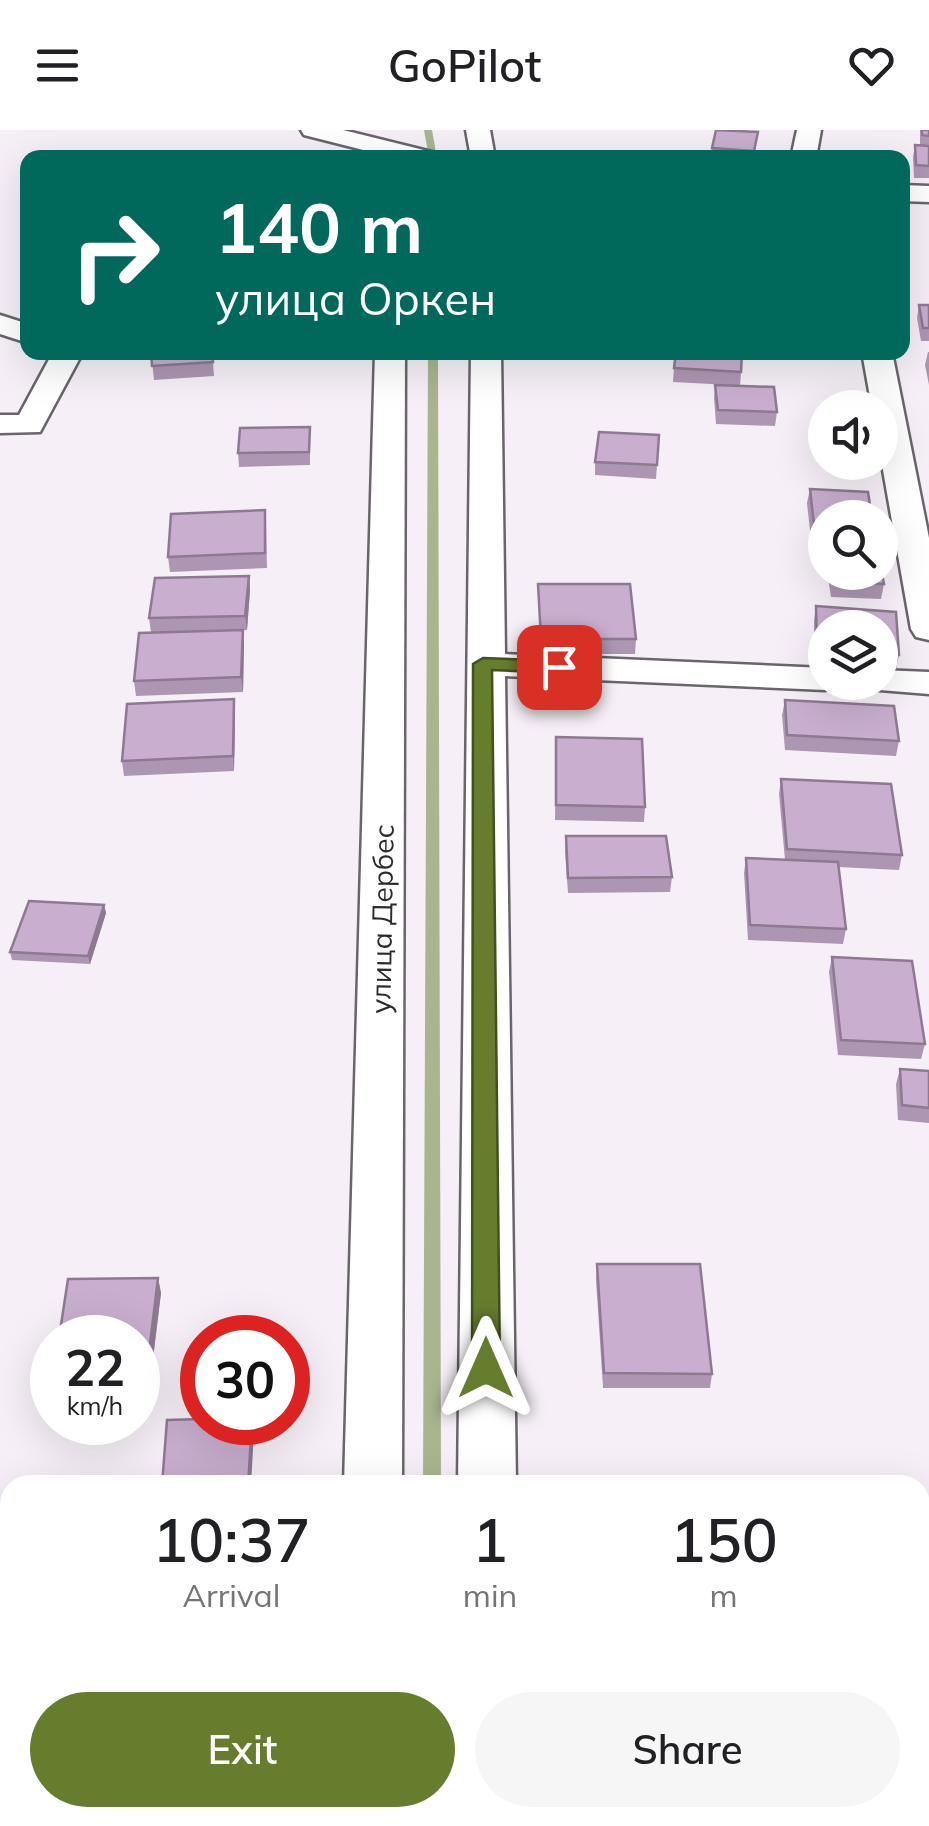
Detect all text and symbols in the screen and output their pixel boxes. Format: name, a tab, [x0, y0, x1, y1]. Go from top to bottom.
text: GoPilot	[388, 37, 541, 93]
icon: menu	[30, 38, 85, 93]
icon: heart	[844, 38, 899, 93]
text: 140 m	[215, 183, 423, 271]
icon: right	[50, 190, 180, 320]
text: улица Оркен	[215, 270, 496, 326]
map controls	[808, 390, 898, 700]
button: sound	[808, 390, 898, 480]
button: search	[808, 500, 898, 590]
button: layers	[808, 610, 898, 700]
pin	[517, 625, 602, 710]
icon: arrive	[532, 640, 587, 695]
street label: улица Дербес	[362, 824, 401, 1014]
speed limit sign: 30	[180, 1315, 310, 1445]
position arrow	[434, 1316, 538, 1420]
text: 22	[65, 1336, 125, 1399]
text: km/h	[67, 1390, 123, 1421]
text: 10:37	[152, 1502, 311, 1577]
text: 1	[472, 1502, 508, 1577]
text: 150	[670, 1502, 778, 1577]
text: Arrival	[183, 1575, 280, 1615]
text: min	[463, 1575, 517, 1615]
text: m	[710, 1575, 738, 1615]
button: Exit	[30, 1692, 455, 1807]
button: Share	[475, 1692, 900, 1807]

